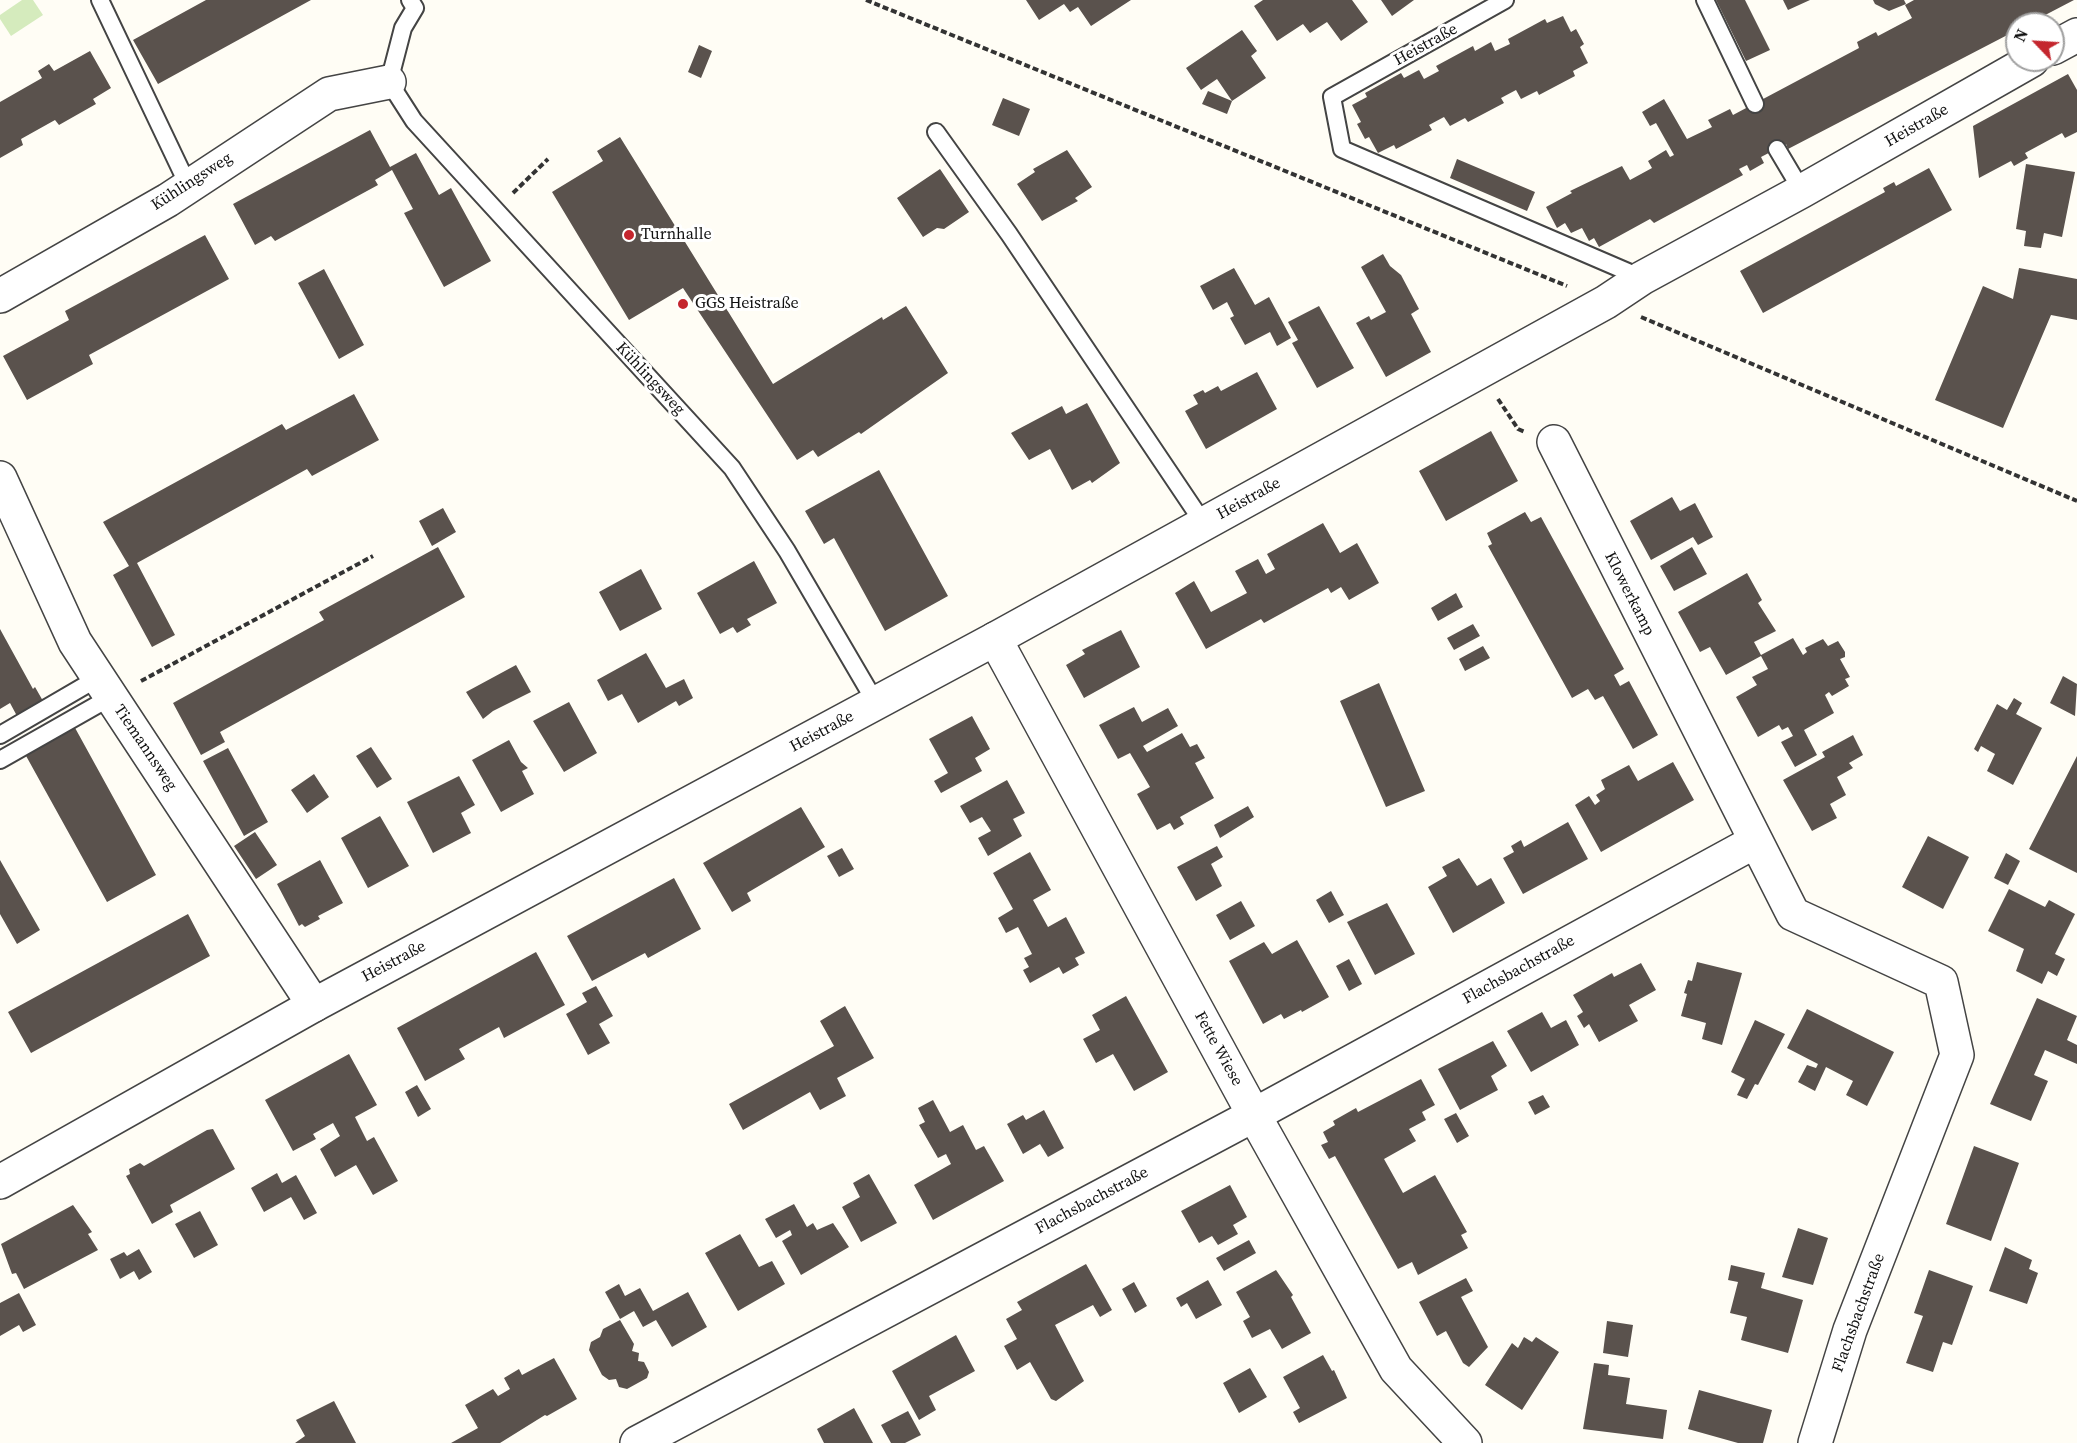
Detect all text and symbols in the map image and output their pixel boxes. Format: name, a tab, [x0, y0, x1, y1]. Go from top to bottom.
north arrow	[2005, 12, 2065, 72]
street label: Heistraße	[1391, 20, 1461, 70]
text: N	[2008, 25, 2033, 45]
street label: Heistraße	[1882, 100, 1952, 152]
street label: Kühlingsweg	[148, 149, 236, 215]
place label: Turnhalle	[641, 225, 712, 245]
marker: Turnhalle	[622, 228, 636, 242]
place label: GGS Heistraße	[695, 294, 799, 314]
marker: GGS Heistraße	[676, 297, 690, 311]
street label: Kühlingsweg	[612, 339, 688, 419]
street label: Heistraße	[1214, 474, 1284, 524]
street label: Klowerkamp	[1600, 549, 1658, 639]
street label: Tiemannsweg	[109, 701, 181, 795]
street label: Heistraße	[787, 707, 857, 757]
street label: Flachsbachstraße	[1460, 931, 1578, 1009]
street label: Heistraße	[359, 937, 429, 987]
street label: Fette Wiese	[1190, 1008, 1246, 1090]
street label: Flachsbachstraße	[1032, 1163, 1152, 1239]
street label: Flachsbachstraße	[1829, 1251, 1889, 1375]

